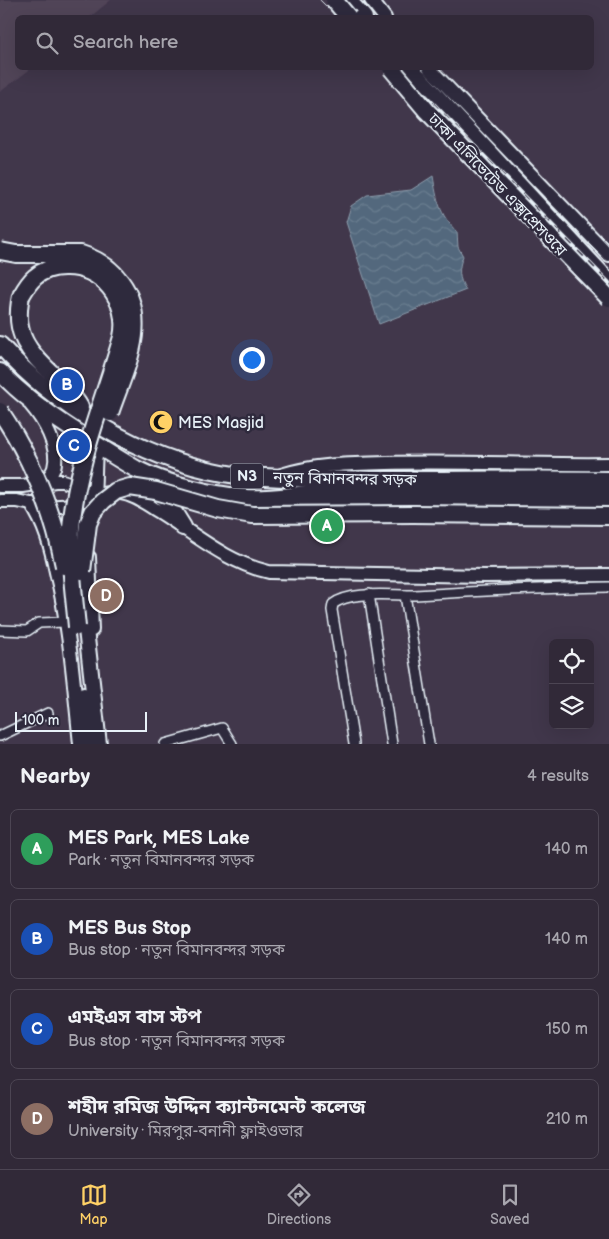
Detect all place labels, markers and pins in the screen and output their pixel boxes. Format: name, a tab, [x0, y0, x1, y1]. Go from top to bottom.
pin: B	[51, 366, 83, 404]
mosque icon: MES Masjid	[148, 409, 174, 435]
place label: MES Masjid	[178, 414, 264, 433]
pin: C	[58, 427, 90, 465]
pin: A	[311, 507, 343, 545]
pin: D	[90, 577, 122, 615]

